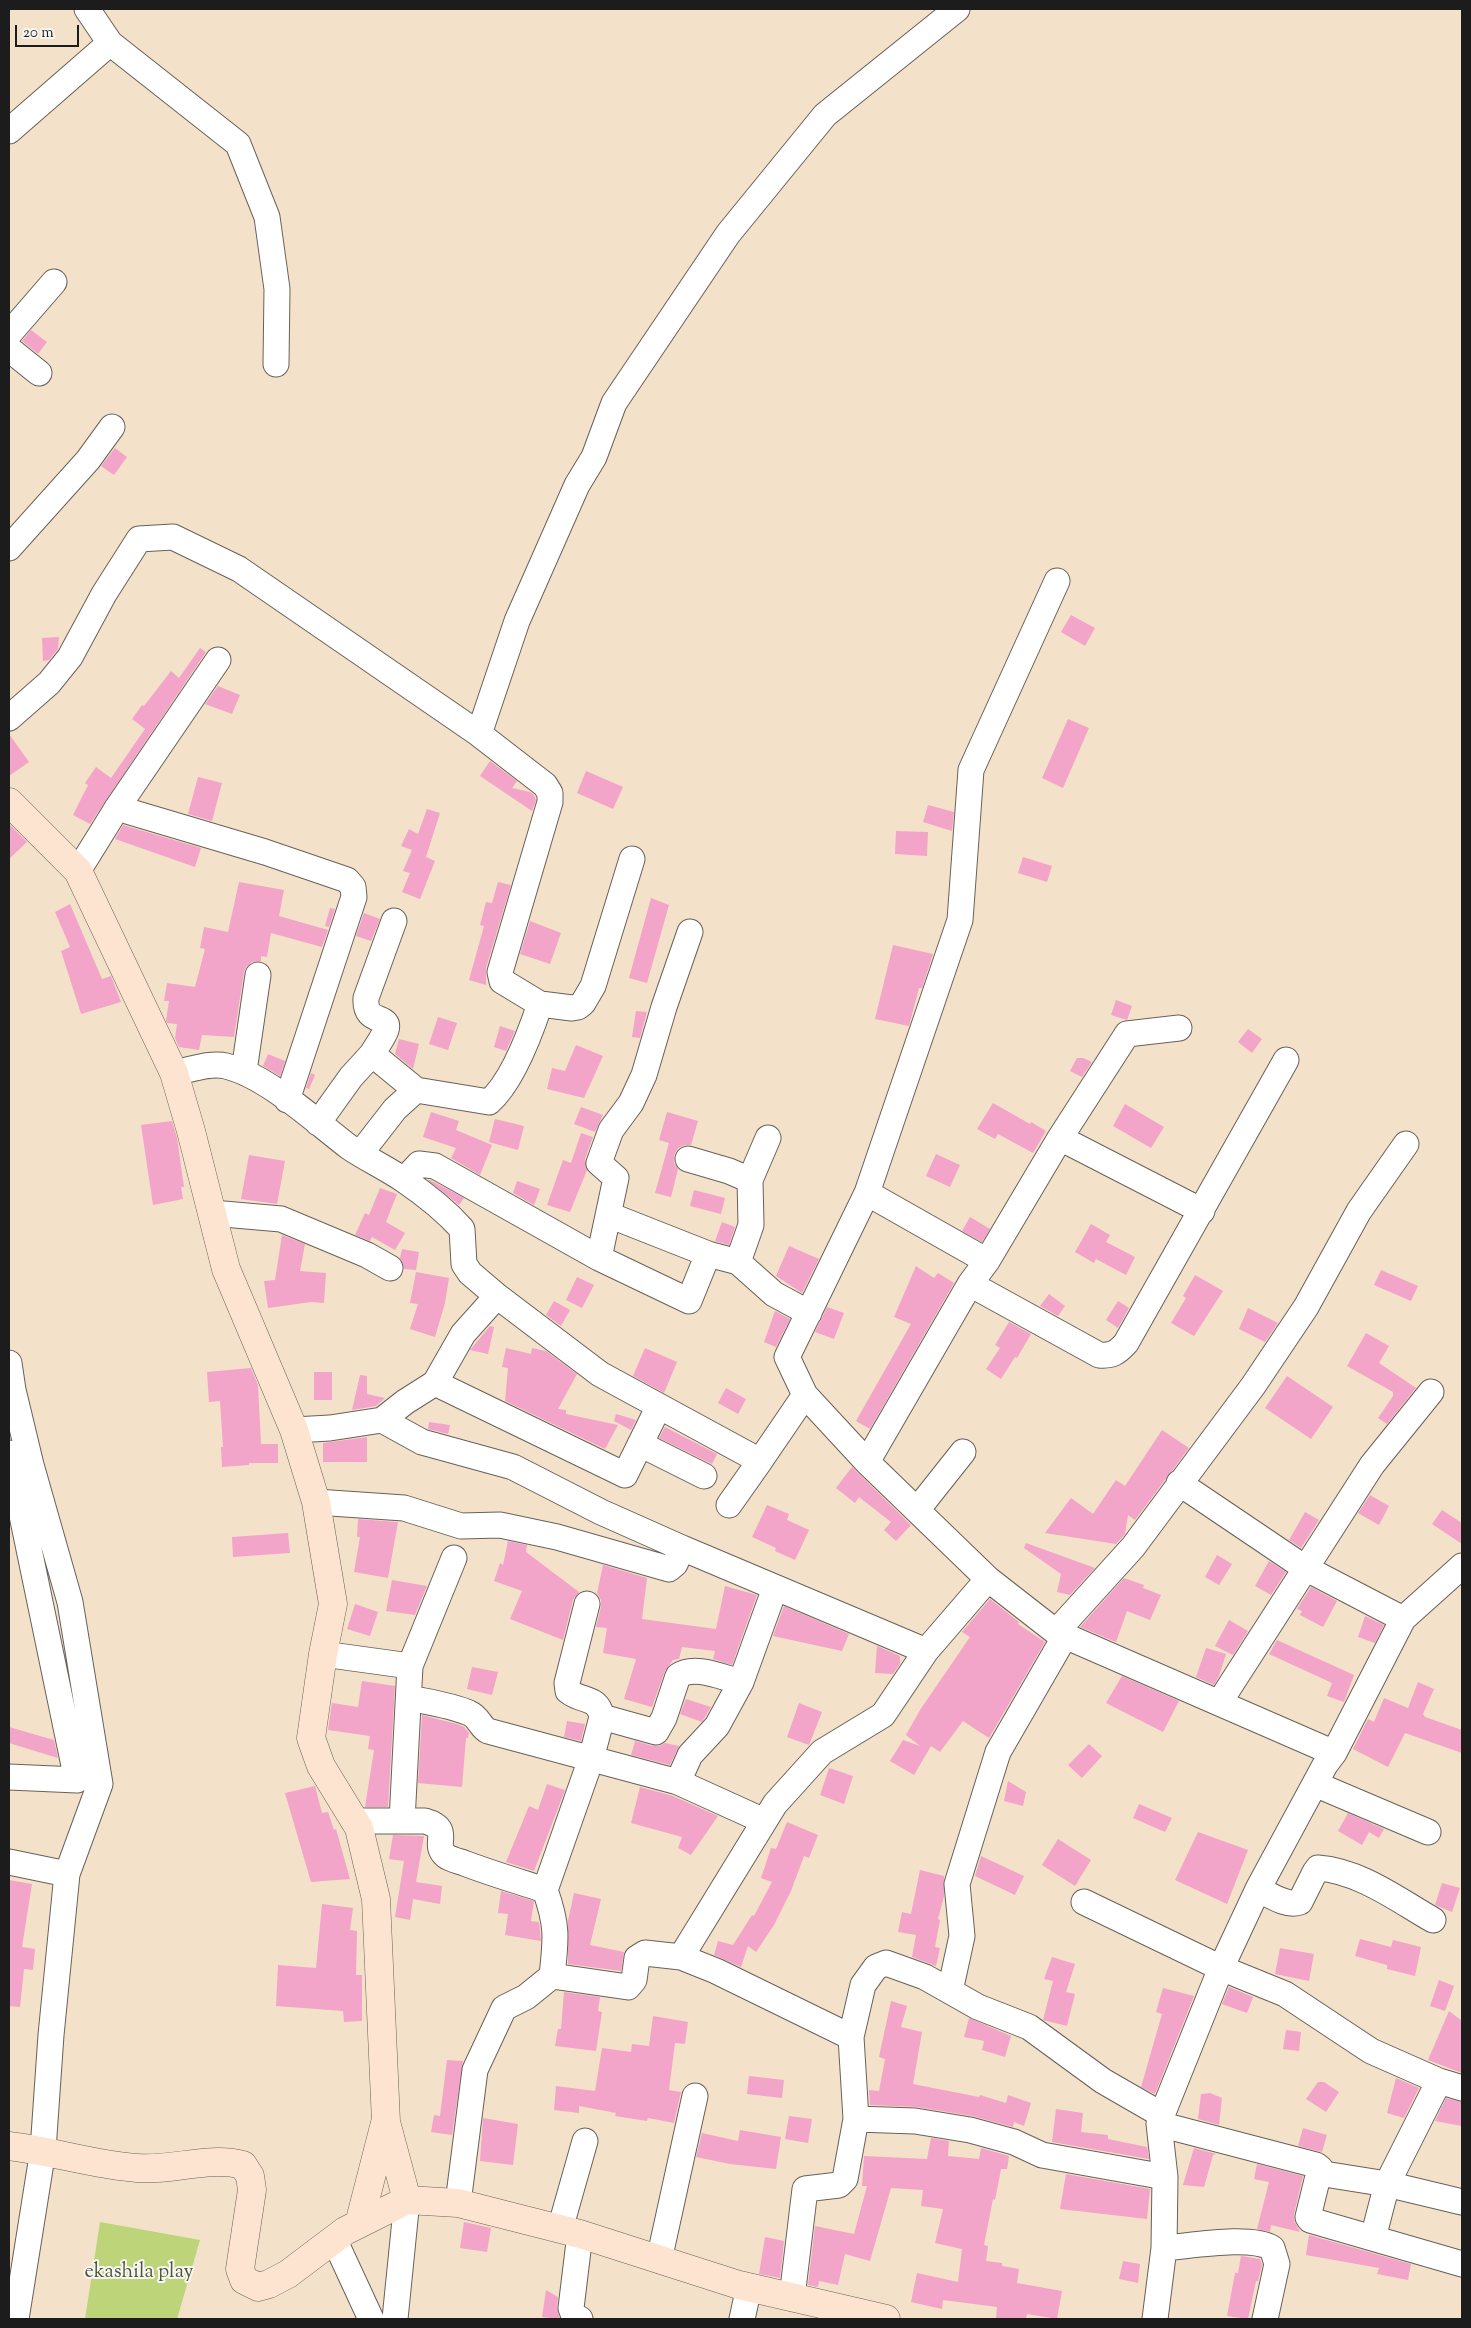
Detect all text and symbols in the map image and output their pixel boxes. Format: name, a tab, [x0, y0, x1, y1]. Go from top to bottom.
scale bar	[18, 15, 81, 47]
text: 20 m	[23, 23, 54, 44]
park label: ekashila play	[84, 2262, 194, 2286]

